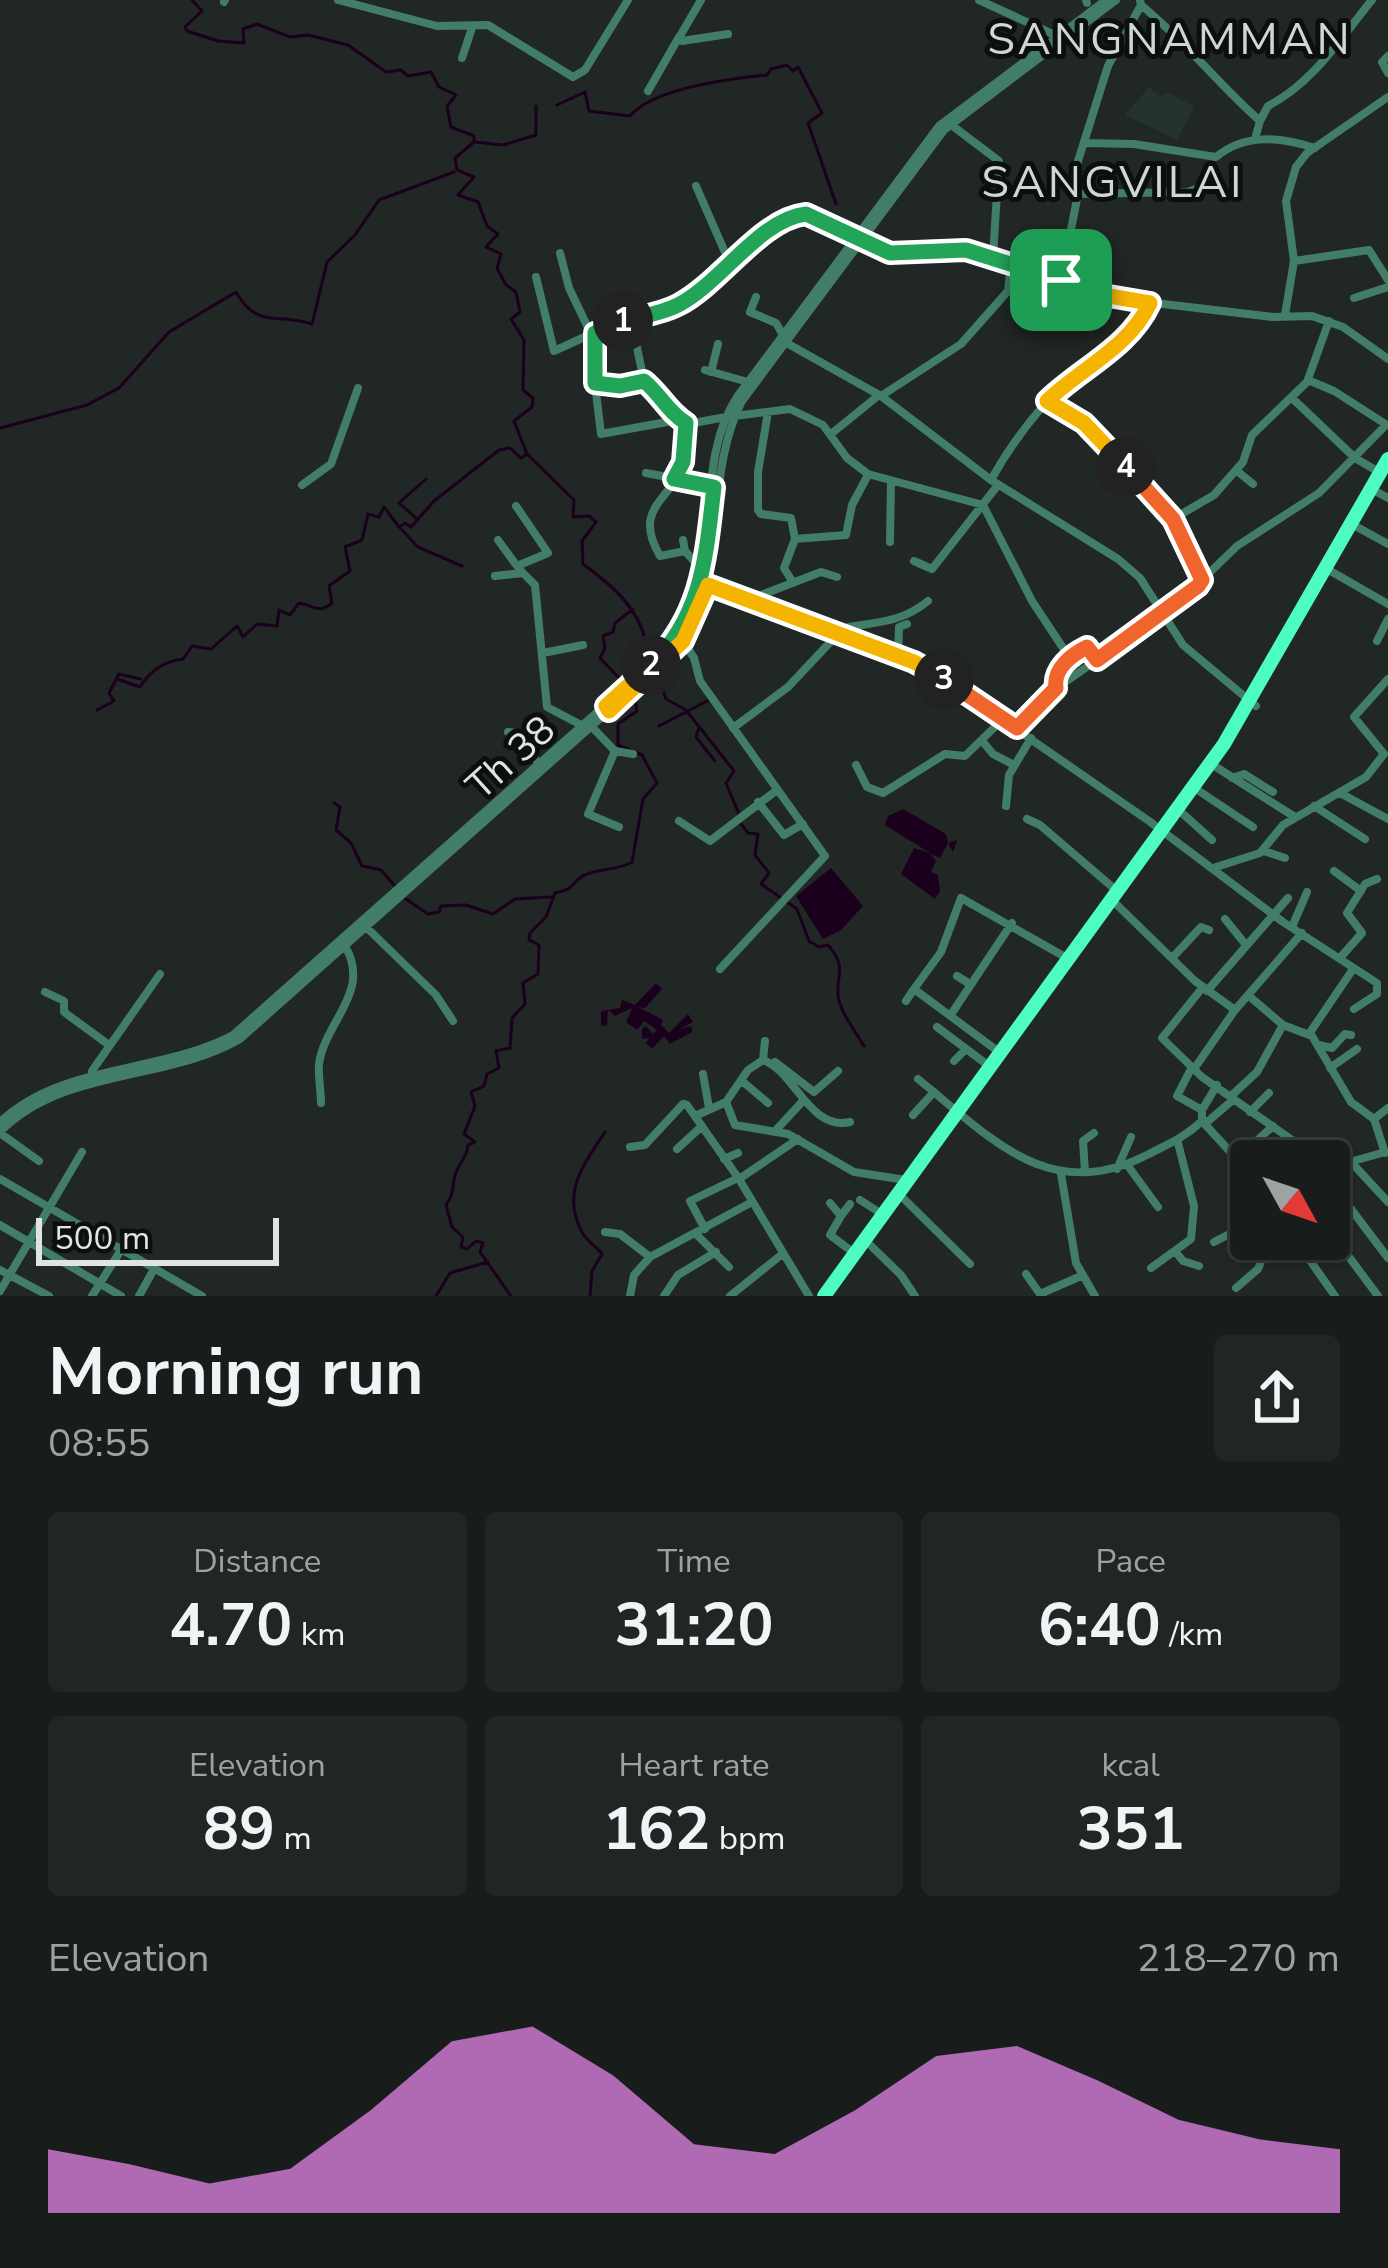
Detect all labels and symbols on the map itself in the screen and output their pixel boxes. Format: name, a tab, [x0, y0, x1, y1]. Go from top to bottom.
district label: SANGNAMMAN	[987, 9, 1353, 70]
district label: SANGVILAI	[981, 152, 1245, 213]
pin	[1010, 229, 1112, 331]
pin: 1	[593, 291, 653, 351]
pin: 4	[1096, 437, 1156, 497]
pin: 2	[621, 635, 681, 695]
pin: 3	[914, 649, 974, 709]
street label: Th 38	[455, 704, 567, 812]
north arrow	[1230, 1140, 1350, 1260]
scale bar	[36, 1212, 279, 1265]

